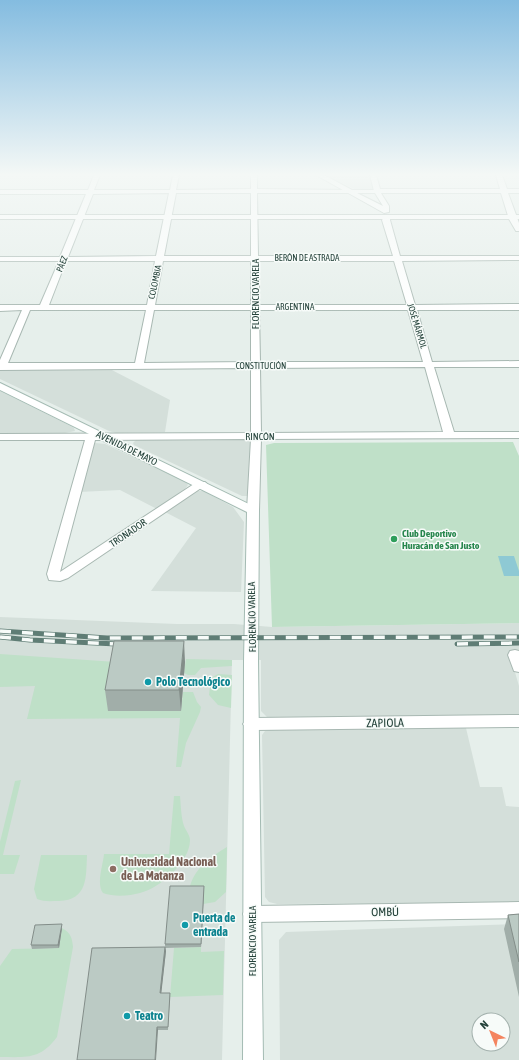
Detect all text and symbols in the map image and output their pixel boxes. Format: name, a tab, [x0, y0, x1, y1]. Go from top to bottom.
street label: BERÓN DE ASTRADA	[275, 253, 340, 263]
street label: PÁEZ	[54, 255, 70, 273]
street label: FLORENCIO VARELA	[250, 259, 261, 329]
street label: COLOMBIA	[147, 263, 164, 300]
street label: ARGENTINA	[276, 302, 315, 312]
street label: JOSÉ MÁRMOL	[405, 302, 429, 350]
street label: CONSTITUCIÓN	[236, 361, 286, 371]
street label: AVENIDA DE MAYO	[95, 428, 159, 468]
street label: RINCÓN	[245, 431, 275, 442]
street label: TRONADOR	[107, 517, 149, 549]
place label: Club Deportivo Huracán de San Justo	[402, 528, 480, 551]
marker: Club Deportivo Huracán de San Justo	[389, 534, 399, 544]
street label: FLORENCIO VARELA	[246, 582, 258, 652]
place label: Polo Tecnológico	[156, 675, 231, 689]
marker: Polo Tecnológico	[143, 677, 153, 687]
street label: ZAPIOLA	[366, 716, 404, 730]
place label: Universidad Nacional de La Matanza	[121, 855, 217, 883]
marker: Universidad Nacional de La Matanza	[108, 864, 118, 874]
street label: OMBÚ	[371, 905, 399, 919]
street label: FLORENCIO VARELA	[247, 906, 258, 976]
place label: Puerta de entrada	[193, 911, 236, 939]
marker: Puerta de entrada	[180, 920, 190, 930]
place label: Teatro	[135, 1009, 164, 1023]
marker: Teatro	[122, 1011, 132, 1021]
north arrow	[471, 1012, 511, 1052]
text: N	[478, 1018, 491, 1031]

